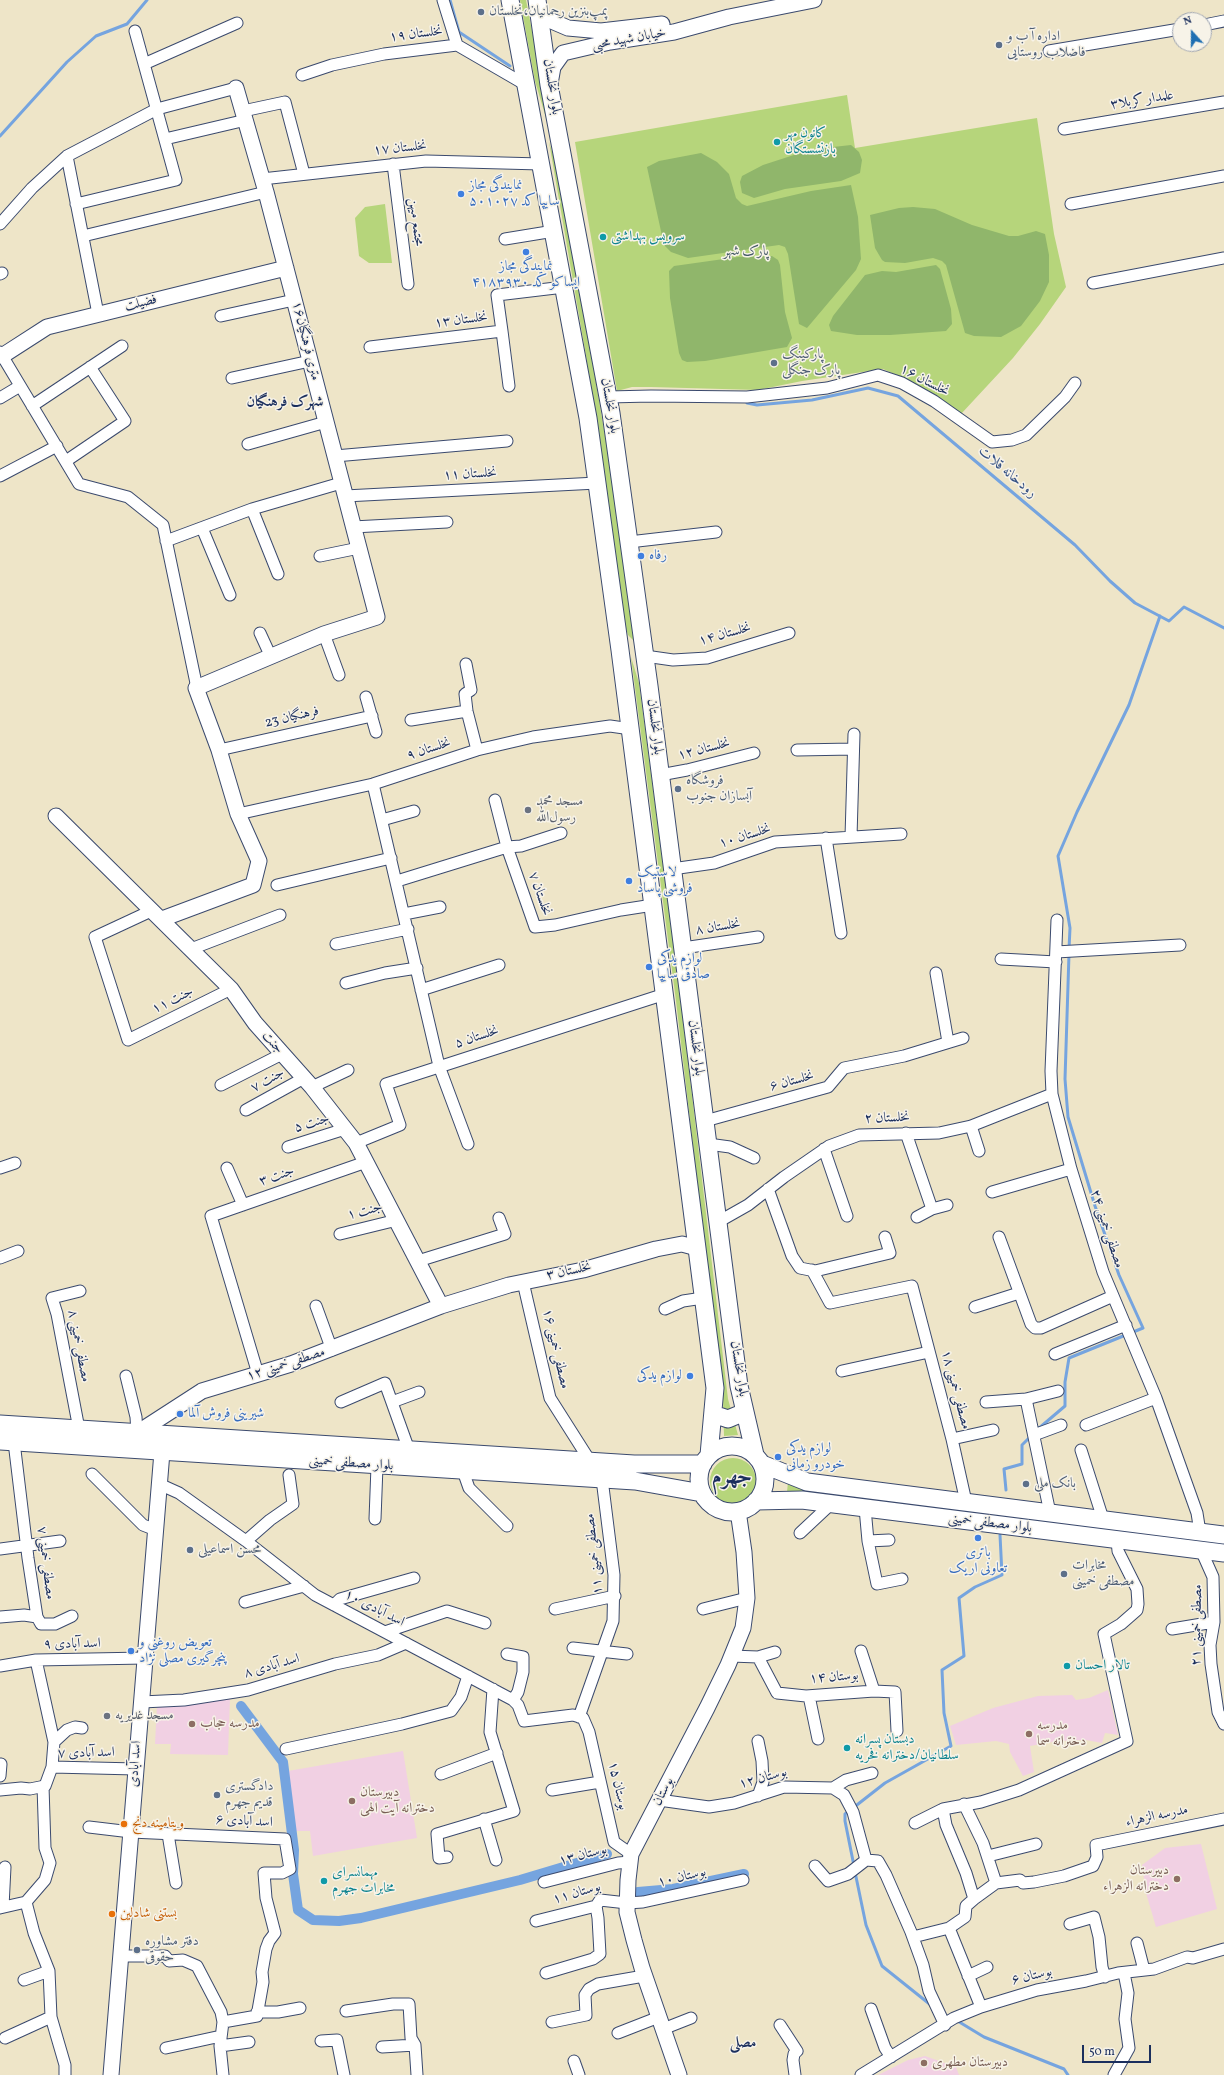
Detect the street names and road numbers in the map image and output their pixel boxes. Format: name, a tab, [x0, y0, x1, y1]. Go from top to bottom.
street label: نخلستان ۱۹	[388, 23, 444, 47]
street label: خیابان شهید محبی	[591, 25, 667, 55]
street label: بلوار نخلستان	[538, 58, 564, 116]
street label: علمدار کربلا۳	[1109, 88, 1175, 114]
street label: نخلستان ۱۷	[373, 138, 427, 160]
street label: مجتمع میهن	[404, 197, 426, 247]
street label: فضیلت	[123, 292, 159, 316]
street label: ۱۶متری فرهنگیان	[287, 300, 323, 382]
street label: نخلستان ۱۳	[433, 309, 489, 333]
street label: نخلستان ۱۶	[896, 361, 952, 401]
street label: بلوار نخلستان	[596, 377, 622, 435]
street label: نخلستان ۱۱	[443, 465, 497, 485]
street label: نخلستان ۱۴	[697, 620, 753, 650]
street label: بلوار نخلستان	[642, 698, 666, 756]
street label: فرهنگیان 23	[263, 704, 321, 732]
street label: نخلستان ۹	[405, 735, 453, 765]
street label: نخلستان ۱۲	[676, 735, 732, 765]
street label: نخلستان ۱۰	[717, 821, 773, 853]
street label: نخلستان ۷	[524, 870, 554, 918]
street label: نخلستان ۸	[694, 916, 742, 940]
street label: جنت ۱۱	[149, 984, 197, 1018]
street label: بلوار نخلستان	[683, 1019, 707, 1077]
street label: نخلستان ۵	[453, 1023, 501, 1053]
street label: جنت	[257, 1028, 287, 1058]
street label: جنت ۷	[248, 1065, 288, 1097]
street label: نخلستان ۶	[768, 1068, 816, 1096]
street label: نخلستان ۲	[864, 1110, 910, 1128]
street label: جنت ۵	[292, 1111, 332, 1137]
street label: جنت ۳	[257, 1163, 297, 1191]
street label: مصطفی خمینی ۲۴	[1085, 1188, 1127, 1270]
street label: جنت ۱	[346, 1200, 384, 1224]
street label: نخلستان ۳	[545, 1259, 593, 1285]
street label: مصطفی خمینی ۱۶	[538, 1307, 572, 1391]
street label: مصطفی خمینی ۸	[63, 1308, 93, 1384]
street label: بلوار نخلستان	[725, 1340, 751, 1398]
street label: مصطفی خمینی ۱۲	[245, 1344, 327, 1386]
street label: مصطفی خمینی ۱۸	[936, 1348, 974, 1432]
street label: بلوار مصطفی خمینی	[308, 1453, 394, 1475]
street label: بلوار مصطفی خمینی	[947, 1511, 1033, 1537]
street label: مصطفی خمینی ۱۱	[582, 1512, 608, 1596]
street label: مصطفی خمینی ۷	[32, 1525, 58, 1601]
street label: مصطفی خمینی ۲۱	[1189, 1584, 1207, 1666]
street label: اسد آبادی ۱۰	[341, 1587, 407, 1631]
street label: اسد آبادی ۹	[43, 1636, 101, 1654]
street label: اسد آبادی ۸	[242, 1651, 302, 1683]
street label: بوستان ۱۴	[809, 1668, 859, 1688]
street label: اسد آبادی	[126, 1740, 146, 1788]
street label: اسد آبادی ۷	[57, 1745, 115, 1763]
street label: بوستان ۱۵	[603, 1760, 631, 1812]
street label: ۱۲ بوستان	[737, 1765, 789, 1793]
street label: بوستان	[650, 1775, 678, 1809]
street label: مدرسه الزهراء	[1124, 1802, 1190, 1832]
street label: اسد آبادی ۶	[215, 1812, 273, 1832]
street label: بوستان ۱۳	[557, 1842, 609, 1870]
street label: بوستان ۱۰	[656, 1864, 708, 1892]
street label: بوستان ۱۱	[551, 1879, 603, 1909]
street label: بوستان ۶	[1010, 1964, 1054, 1990]

